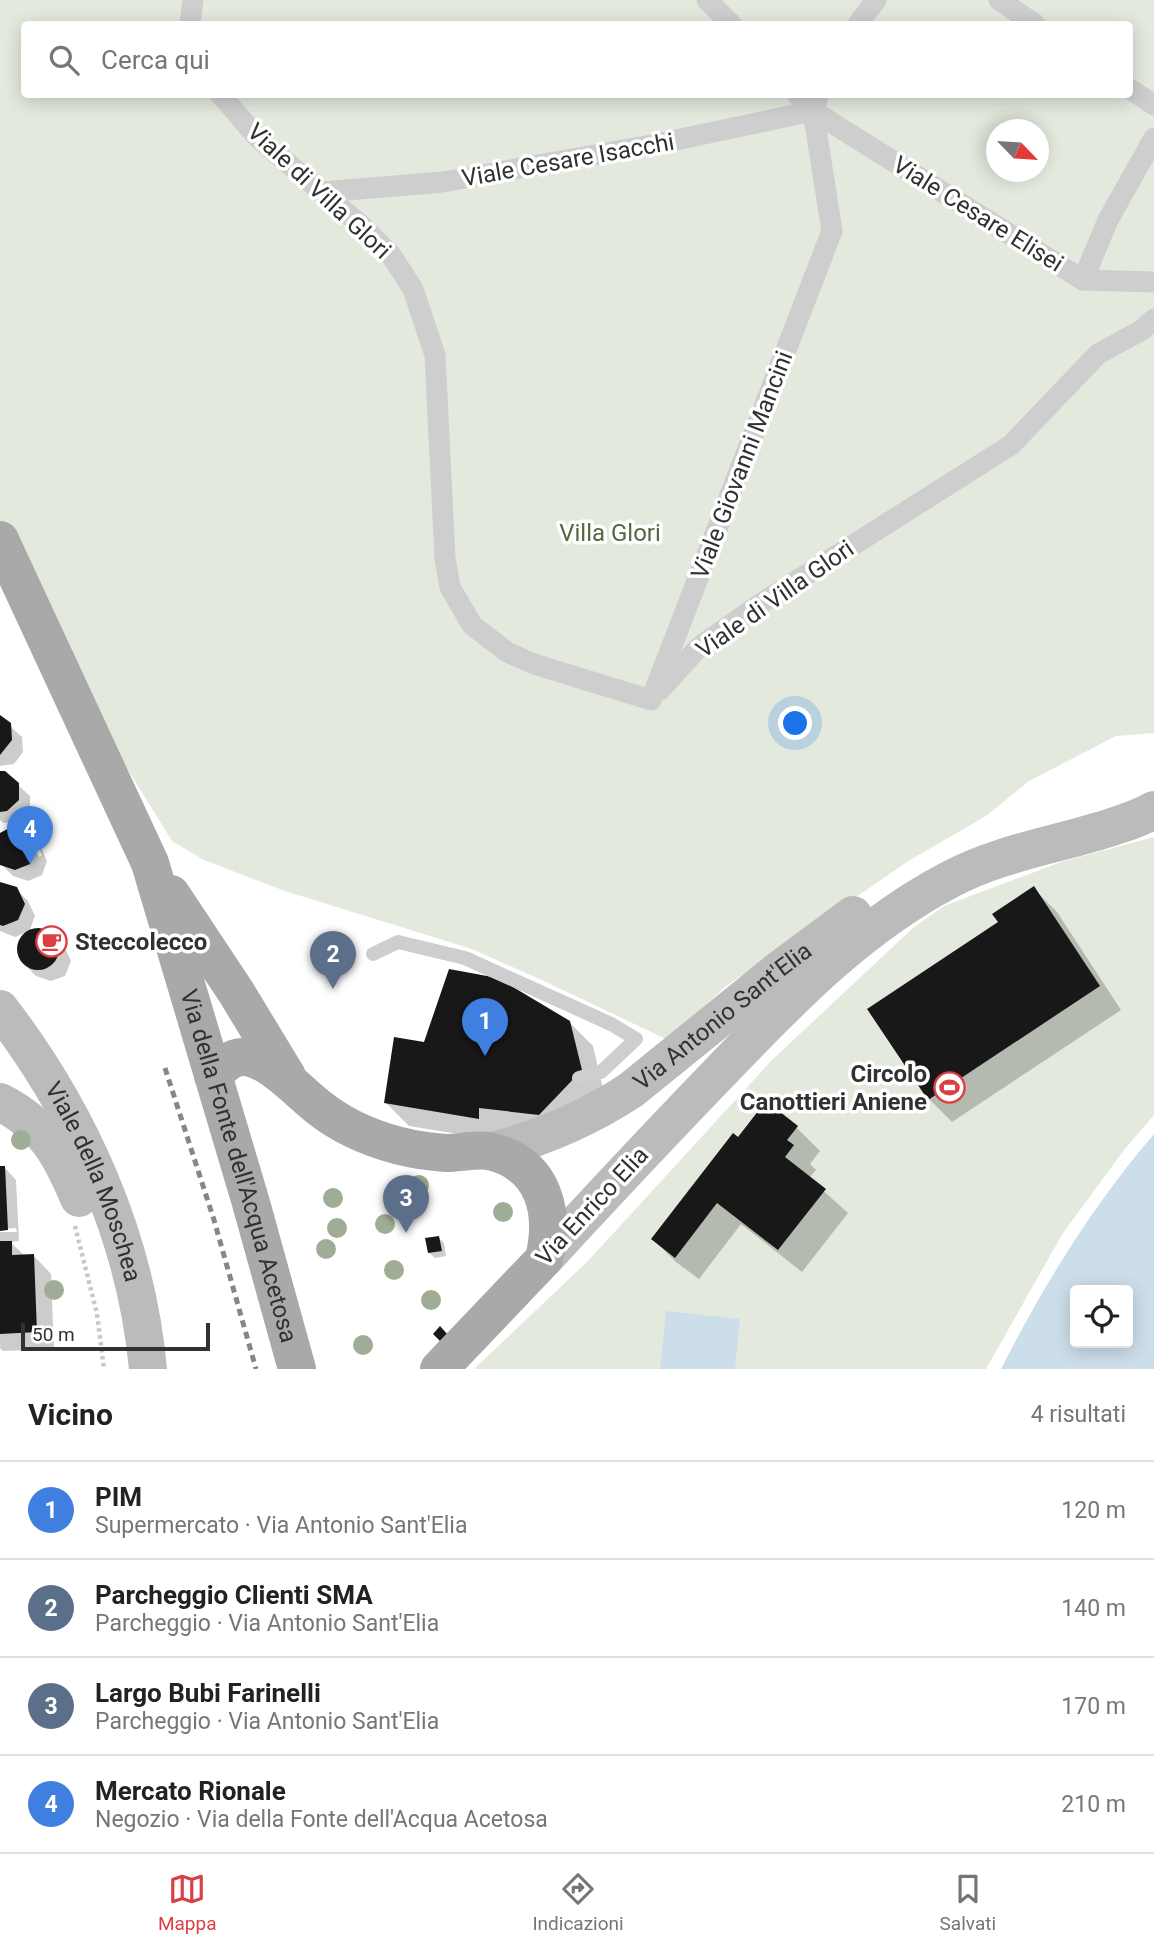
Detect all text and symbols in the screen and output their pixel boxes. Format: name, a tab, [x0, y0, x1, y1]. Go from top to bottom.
search box	[21, 21, 1133, 98]
icon: search	[45, 41, 83, 79]
text: Cerca qui	[101, 45, 210, 75]
street label: Viale di Villa Glori	[242, 117, 396, 265]
north arrow	[986, 119, 1049, 182]
street label: Viale Cesare Isacchi	[460, 128, 676, 192]
street label: Viale Cesare Elisei	[888, 150, 1068, 278]
street label: Viale Giovanni Mancini	[686, 347, 798, 583]
park label: Villa Glori	[559, 519, 661, 547]
street label: Viale di Villa Glori	[691, 534, 859, 664]
your location	[778, 706, 812, 740]
pin: 4	[7, 806, 53, 864]
cafe icon: Steccolecco	[35, 925, 69, 959]
place label: Steccolecco	[75, 928, 207, 956]
pin: 2	[310, 931, 356, 989]
street label: Via Antonio Sant'Elia	[628, 937, 817, 1096]
street label: Via della Fonte dell'Acqua Acetosa	[174, 986, 303, 1346]
pin: 1	[462, 998, 508, 1056]
place label: Circolo Canottieri Aniene	[740, 1060, 927, 1116]
sports icon: Circolo Canottieri Aniene	[933, 1071, 967, 1105]
street label: Viale della Moschea	[39, 1077, 147, 1285]
street label: Via Enrico Elia	[530, 1141, 654, 1271]
pin: 3	[383, 1175, 429, 1233]
map controls	[1070, 1285, 1133, 1348]
button: locate	[1070, 1285, 1133, 1348]
scale bar	[21, 1320, 210, 1352]
text: 50 m	[32, 1323, 75, 1346]
text: Vicino	[28, 1397, 113, 1432]
text: 4 risultati	[1031, 1401, 1126, 1428]
text: PIM	[95, 1482, 142, 1512]
text: 1	[44, 1497, 58, 1524]
text: 120 m	[1061, 1497, 1126, 1524]
text: Supermercato · Via Antonio Sant'Elia	[95, 1512, 467, 1539]
text: Parcheggio Clienti SMA	[95, 1580, 373, 1610]
text: 2	[44, 1595, 58, 1622]
text: 140 m	[1061, 1595, 1126, 1622]
text: Parcheggio · Via Antonio Sant'Elia	[95, 1610, 439, 1637]
text: Largo Bubi Farinelli	[95, 1678, 321, 1708]
text: 3	[44, 1693, 58, 1720]
text: 170 m	[1061, 1693, 1126, 1720]
text: Parcheggio · Via Antonio Sant'Elia	[95, 1708, 439, 1735]
text: Mercato Rionale	[95, 1776, 286, 1806]
text: 4	[44, 1791, 58, 1818]
text: 210 m	[1061, 1791, 1126, 1818]
text: Negozio · Via della Fonte dell'Acqua Acetosa	[95, 1806, 548, 1833]
tab: Mappa	[158, 1870, 217, 1935]
tab: Indicazioni	[532, 1870, 624, 1935]
tab: Salvati	[940, 1870, 996, 1935]

